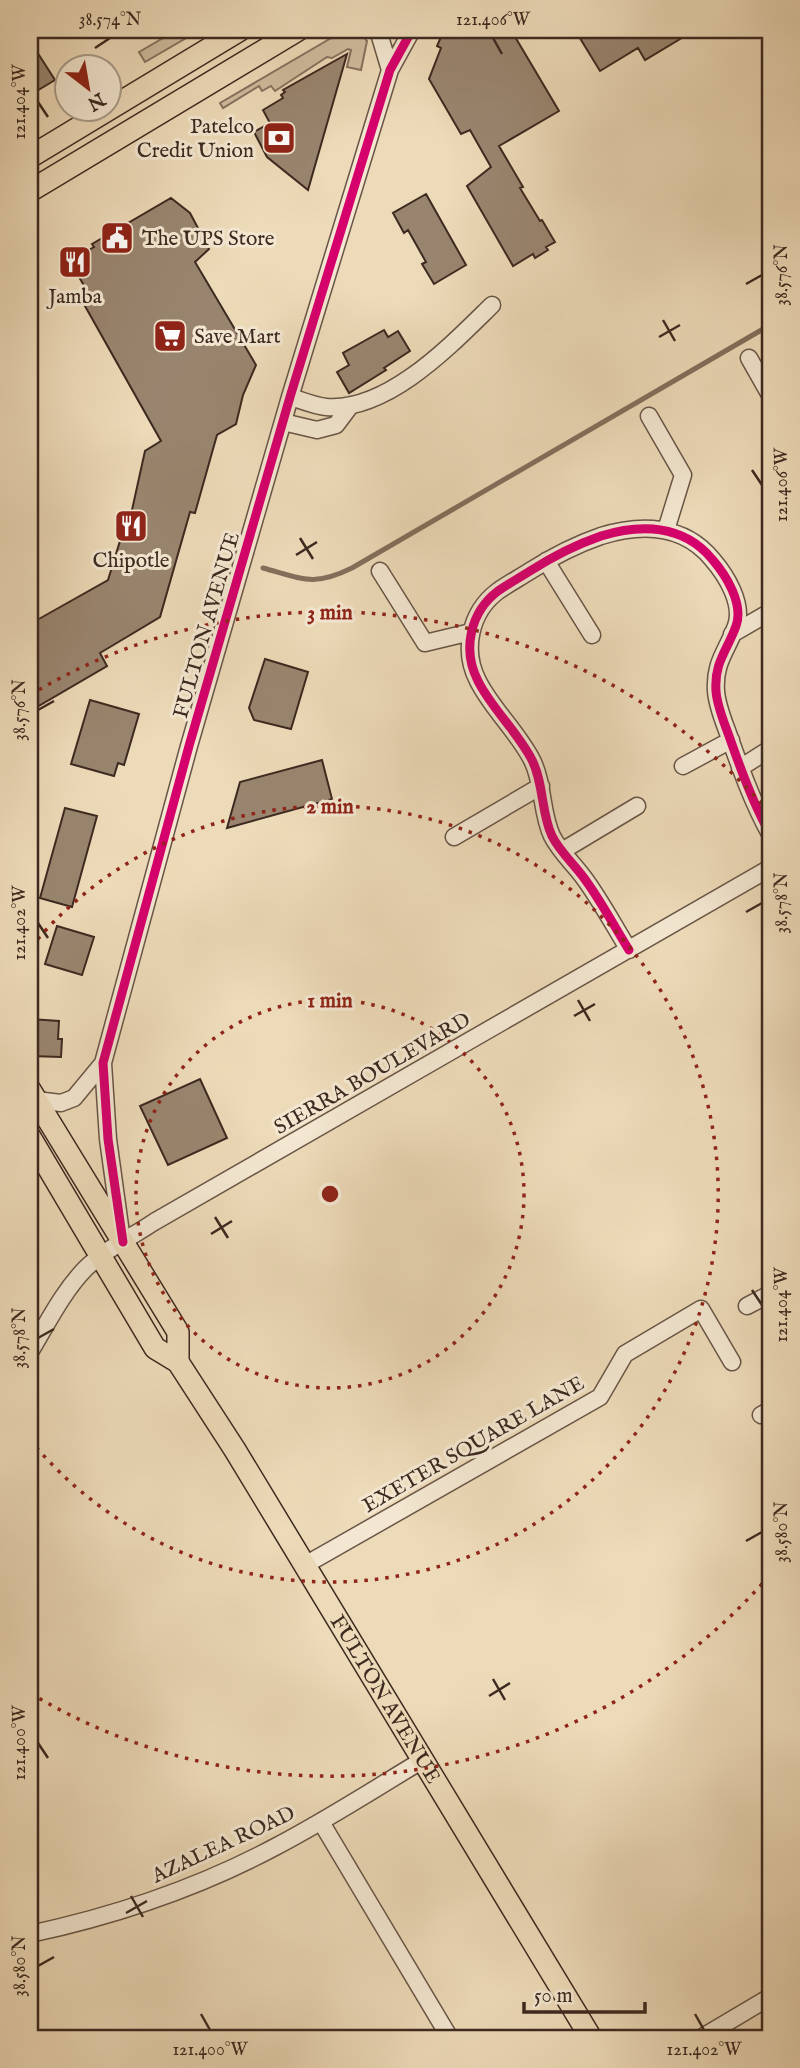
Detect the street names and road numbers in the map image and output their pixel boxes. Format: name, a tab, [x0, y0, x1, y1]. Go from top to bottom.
street label: FULTON AVENUE	[168, 529, 247, 722]
street label: SIERRA BOULEVARD	[270, 1007, 476, 1142]
street label: EXETER SQUARE LANE	[358, 1371, 590, 1520]
street label: FULTON AVENUE	[323, 1610, 446, 1789]
street label: AZALEA ROAD	[147, 1800, 300, 1891]

